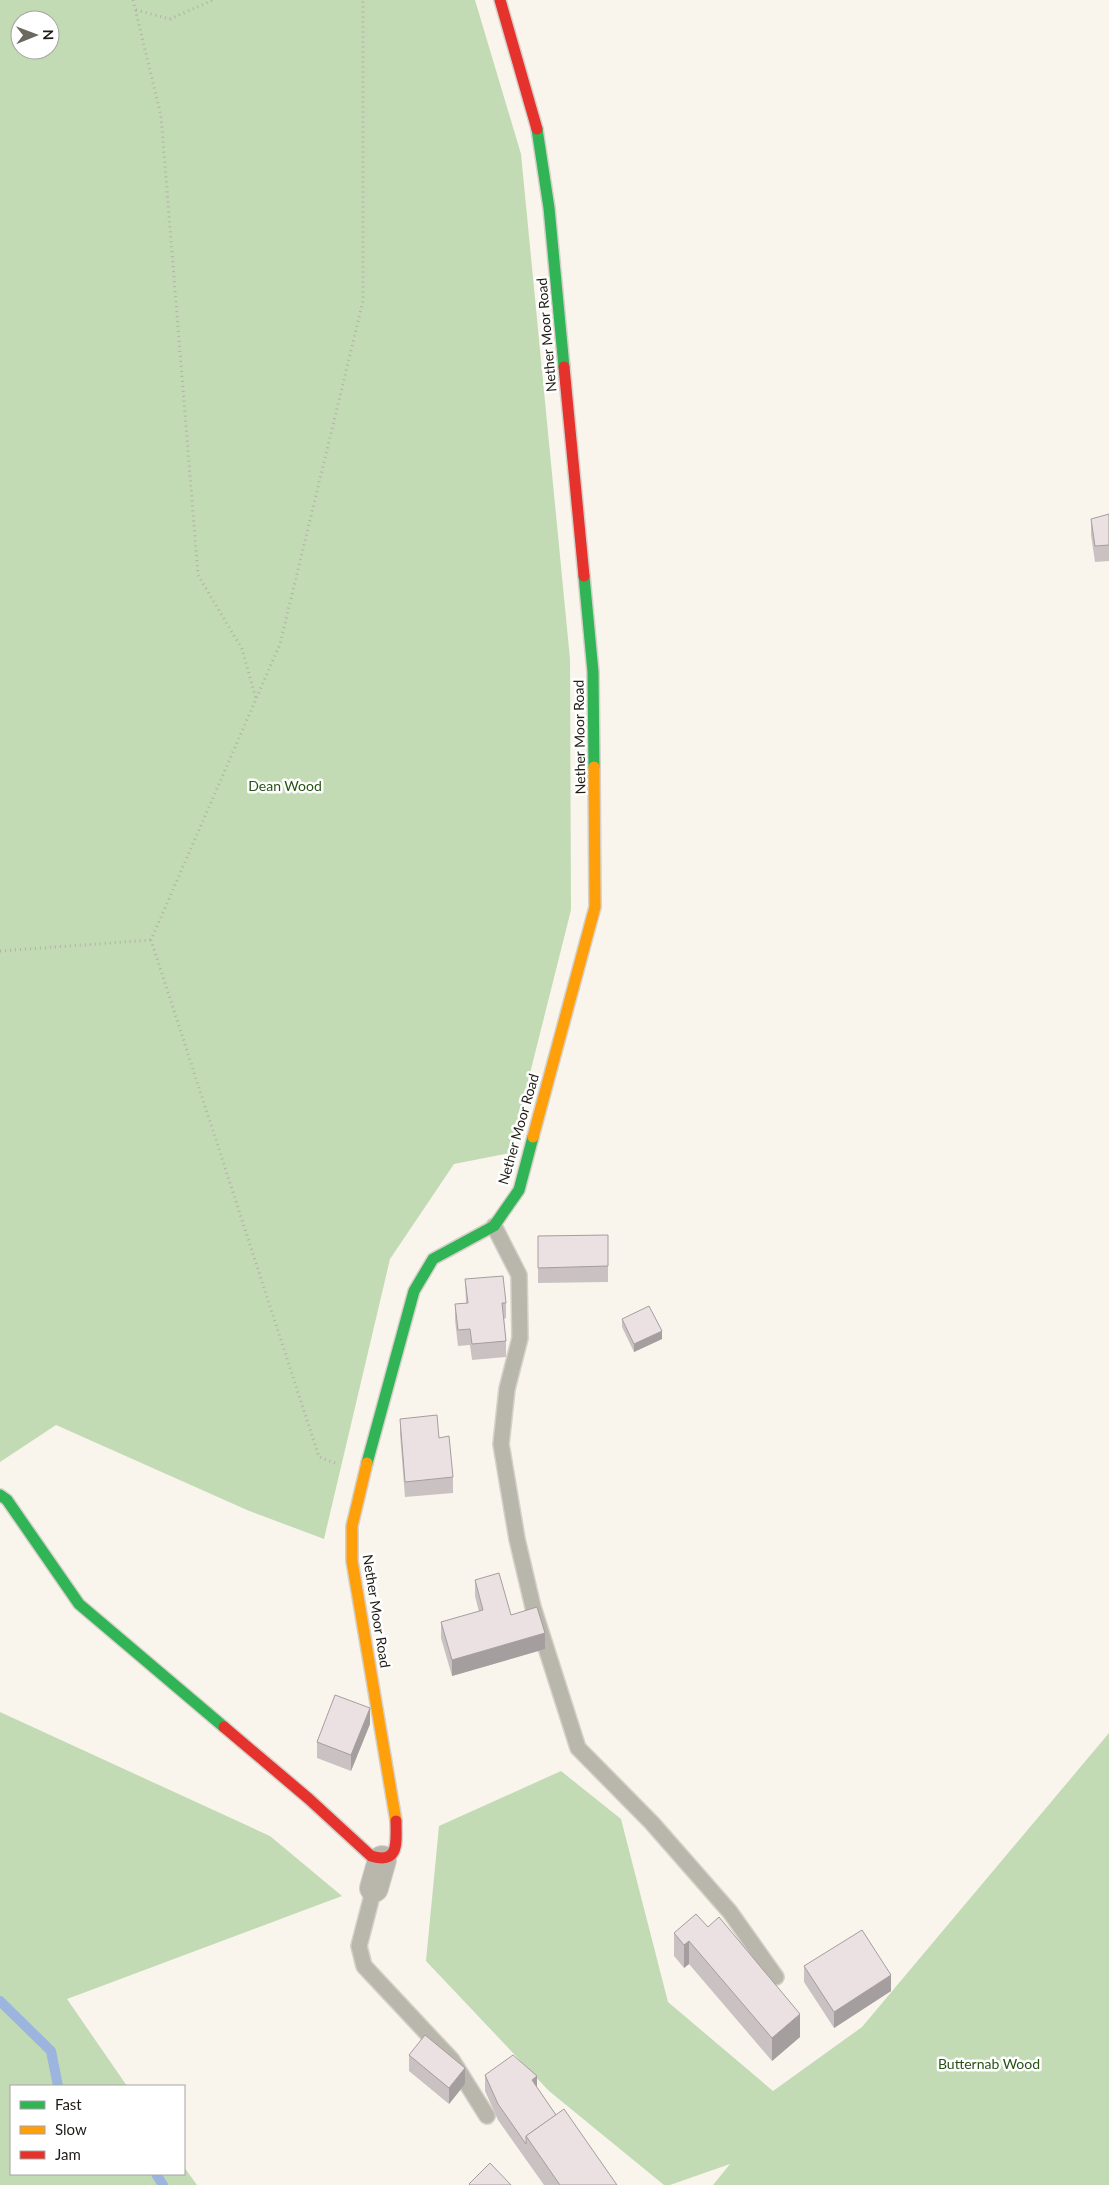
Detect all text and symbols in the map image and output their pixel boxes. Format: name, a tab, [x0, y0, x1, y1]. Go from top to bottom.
north arrow	[10, 10, 60, 60]
text: N	[40, 29, 57, 40]
street label: Nether Moor Road	[533, 277, 559, 393]
street label: Nether Moor Road	[570, 680, 588, 794]
park label: Dean Wood	[248, 777, 322, 794]
street label: Nether Moor Road	[494, 1072, 542, 1186]
street label: Nether Moor Road	[360, 1553, 394, 1669]
park label: Butternab Wood	[938, 2055, 1040, 2072]
legend	[10, 2085, 185, 2175]
text: Fast	[55, 2095, 82, 2113]
text: Slow	[55, 2120, 87, 2138]
text: Jam	[55, 2145, 81, 2163]

